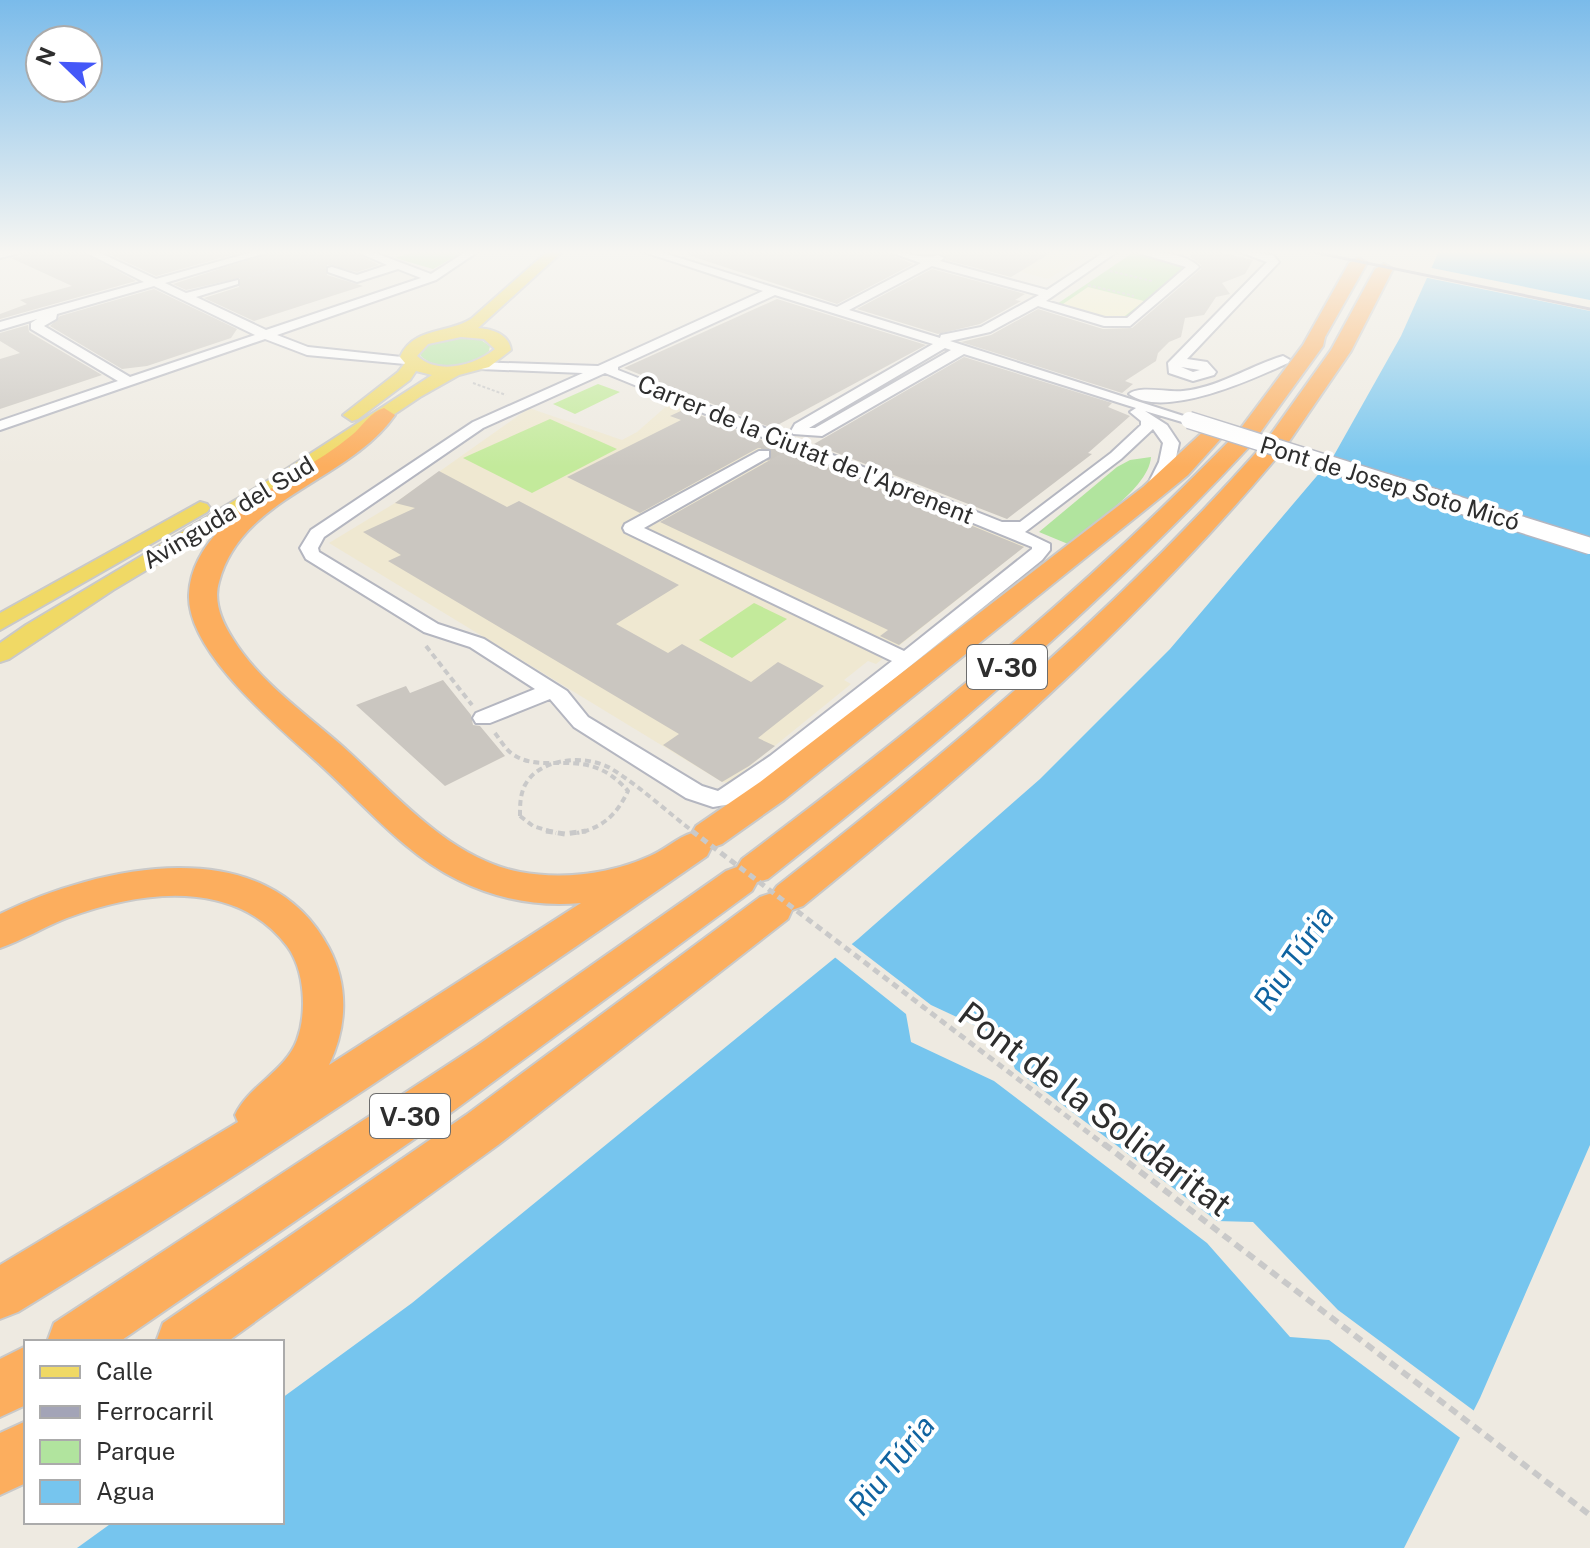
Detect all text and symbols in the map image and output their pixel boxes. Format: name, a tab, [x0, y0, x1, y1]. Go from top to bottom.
north arrow	[24, 24, 104, 104]
text: N	[30, 43, 61, 69]
street label: Carrer de la Ciutat de l'Aprenent	[634, 369, 978, 529]
street label: Pont de Josep Soto Micó	[1257, 430, 1523, 536]
street label: Avinguda del Sud	[137, 450, 319, 574]
road number: V-30	[967, 645, 1047, 689]
water label: Riu Túria	[1245, 899, 1341, 1017]
street label: Pont de la Solidaritat	[951, 993, 1239, 1225]
road number: V-30	[370, 1094, 450, 1138]
legend	[24, 1340, 284, 1524]
text: Calle	[96, 1357, 153, 1385]
text: Ferrocarril	[96, 1397, 214, 1425]
water label: Riu Túria	[840, 1408, 942, 1522]
text: Parque	[96, 1437, 175, 1465]
text: Agua	[96, 1477, 154, 1505]

